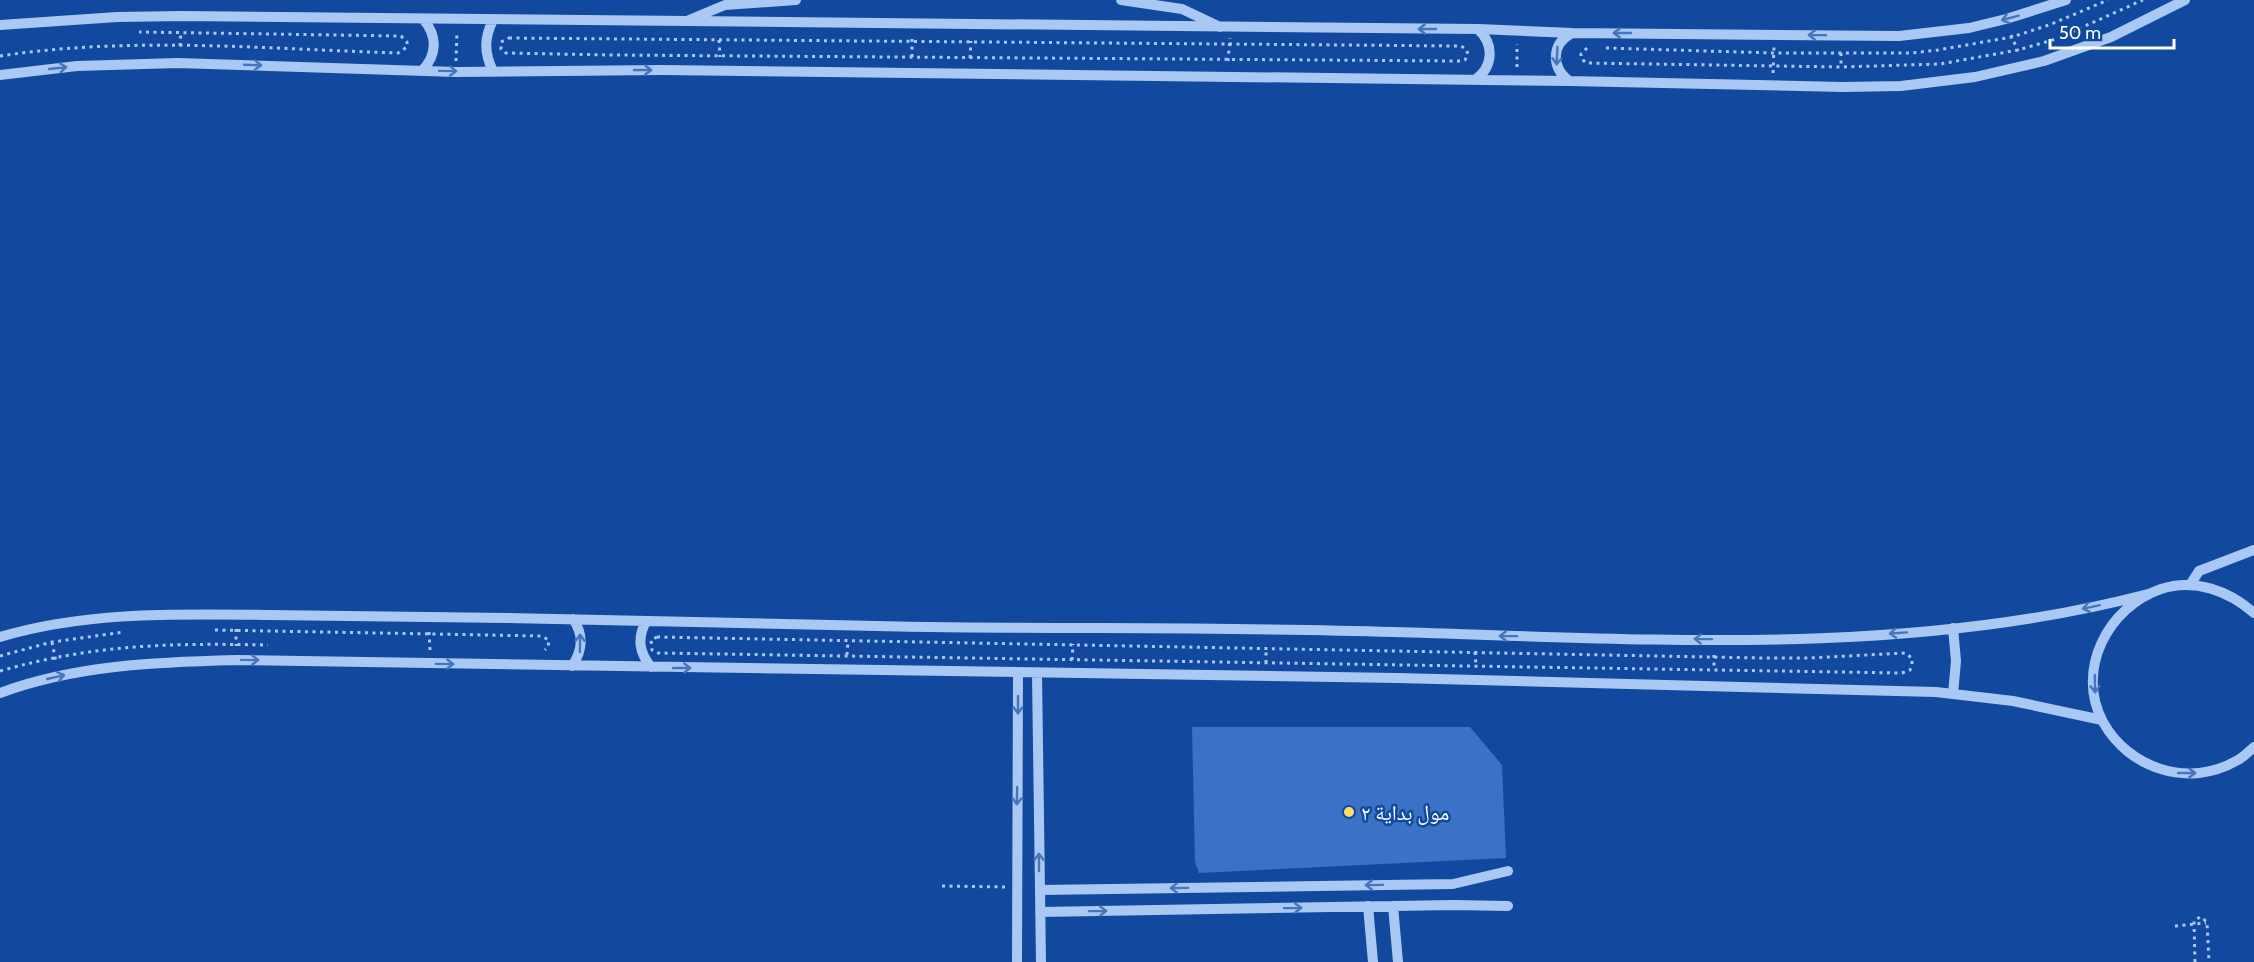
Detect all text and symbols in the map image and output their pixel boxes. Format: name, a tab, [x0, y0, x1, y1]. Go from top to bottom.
scale bar	[2050, 12, 2174, 50]
one-way arrow	[2001, 13, 2020, 24]
text: 50 m	[2059, 22, 2101, 44]
one-way arrow	[1418, 23, 1438, 35]
one-way arrow	[1613, 27, 1633, 39]
one-way arrow	[1808, 29, 1827, 41]
one-way arrow	[1552, 46, 1563, 65]
one-way arrow	[242, 60, 262, 71]
one-way arrow	[48, 62, 68, 73]
one-way arrow	[632, 65, 652, 76]
one-way arrow	[437, 66, 457, 77]
one-way arrow	[2082, 602, 2101, 614]
one-way arrow	[1889, 627, 1909, 638]
one-way arrow	[1499, 630, 1519, 642]
one-way arrow	[574, 633, 586, 653]
one-way arrow	[1694, 633, 1714, 645]
one-way arrow	[240, 654, 260, 666]
one-way arrow	[435, 658, 455, 669]
one-way arrow	[672, 662, 692, 674]
one-way arrow	[46, 671, 65, 682]
one-way arrow	[2089, 673, 2101, 693]
one-way arrow	[1012, 695, 1024, 715]
one-way arrow	[2177, 767, 2197, 779]
one-way arrow	[1012, 785, 1023, 805]
place label: مول بداية ۲	[1361, 800, 1449, 825]
marker: مول بداية ۲	[1342, 805, 1356, 819]
one-way arrow	[1034, 852, 1045, 872]
one-way arrow	[1364, 879, 1384, 891]
one-way arrow	[1169, 882, 1189, 894]
one-way arrow	[1283, 902, 1303, 914]
one-way arrow	[1088, 905, 1108, 917]

